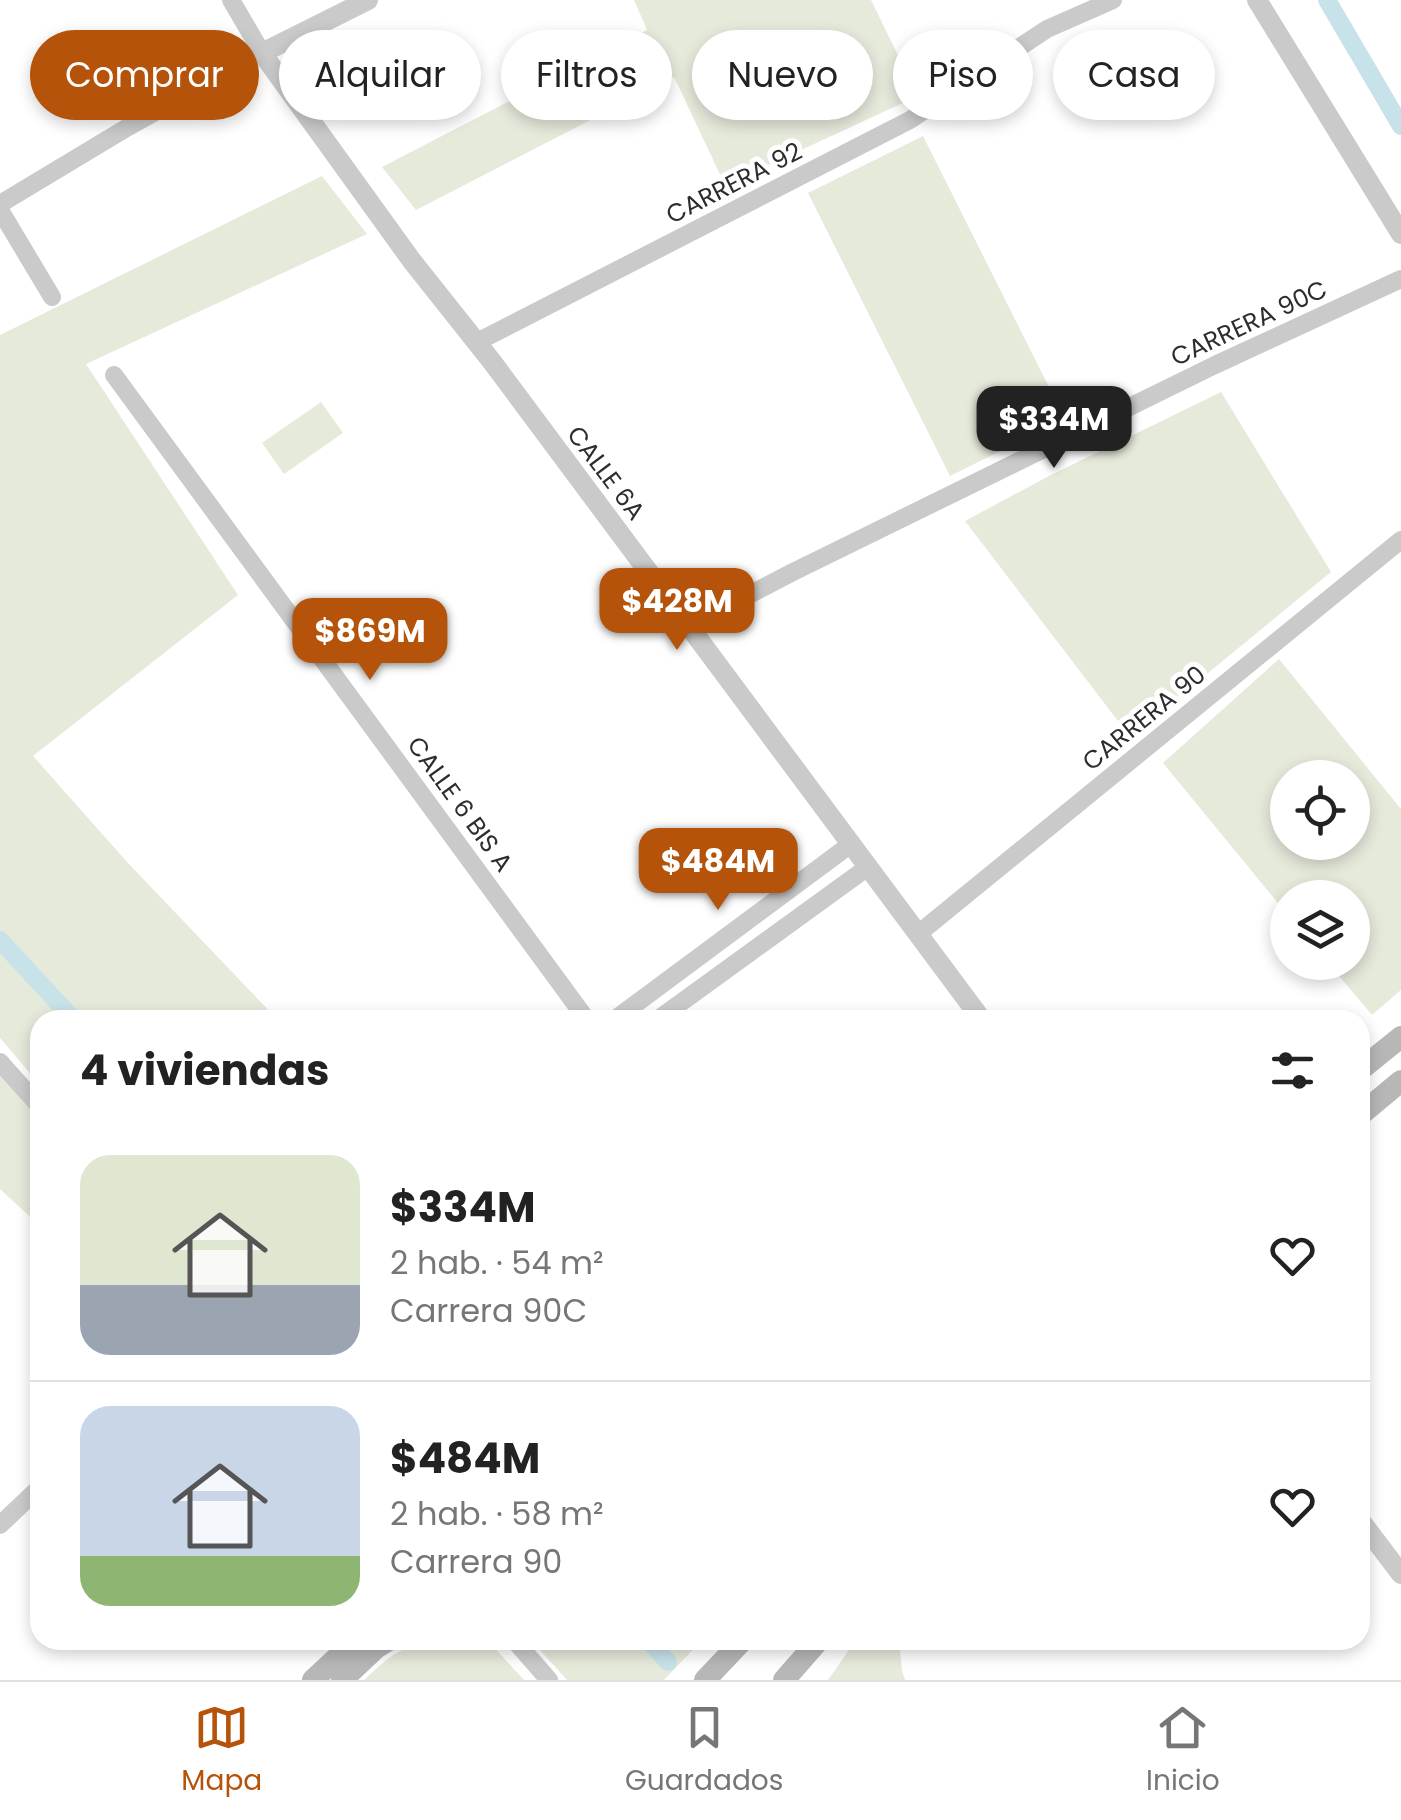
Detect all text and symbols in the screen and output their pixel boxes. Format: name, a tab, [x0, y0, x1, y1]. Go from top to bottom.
chip: Comprar	[30, 30, 259, 120]
chip: Alquilar	[279, 30, 481, 120]
chip: Filtros	[501, 30, 672, 120]
chip: Nuevo	[692, 30, 873, 120]
chip: Piso	[893, 30, 1033, 120]
chip: Casa	[1053, 30, 1215, 120]
street label: CARRERA 92	[660, 134, 808, 232]
street label: CARRERA 90C	[1165, 271, 1333, 375]
pin: $334M	[984, 386, 1124, 471]
text: $334M	[999, 396, 1109, 441]
street label: CALLE 6A	[559, 419, 653, 528]
pin: $428M	[607, 568, 747, 653]
text: $428M	[621, 578, 733, 623]
pin: $869M	[300, 598, 440, 683]
text: $869M	[314, 608, 426, 653]
street label: CARRERA 90	[1075, 657, 1213, 779]
street label: CALLE 6 BIS A	[399, 729, 521, 879]
map controls	[1270, 760, 1370, 980]
button: locate	[1270, 760, 1370, 860]
pin: $484M	[648, 828, 788, 913]
text: $484M	[661, 838, 775, 883]
button: layers	[1270, 880, 1370, 980]
text: 4 viviendas	[80, 1041, 329, 1100]
icon: filters	[1265, 1043, 1320, 1098]
text: $334M	[390, 1178, 535, 1237]
icon: home	[160, 1195, 280, 1315]
icon: heart	[1265, 1228, 1320, 1283]
text: 2 hab. · 54 m²	[390, 1240, 604, 1285]
text: Carrera 90C	[390, 1288, 587, 1333]
text: $484M	[390, 1429, 540, 1488]
icon: home	[160, 1446, 280, 1566]
icon: heart	[1265, 1479, 1320, 1534]
text: 2 hab. · 58 m²	[390, 1491, 604, 1536]
text: Carrera 90	[390, 1539, 562, 1584]
tab: Mapa	[181, 1700, 262, 1802]
tab: Guardados	[625, 1700, 783, 1802]
tab: Inicio	[1146, 1700, 1220, 1802]

